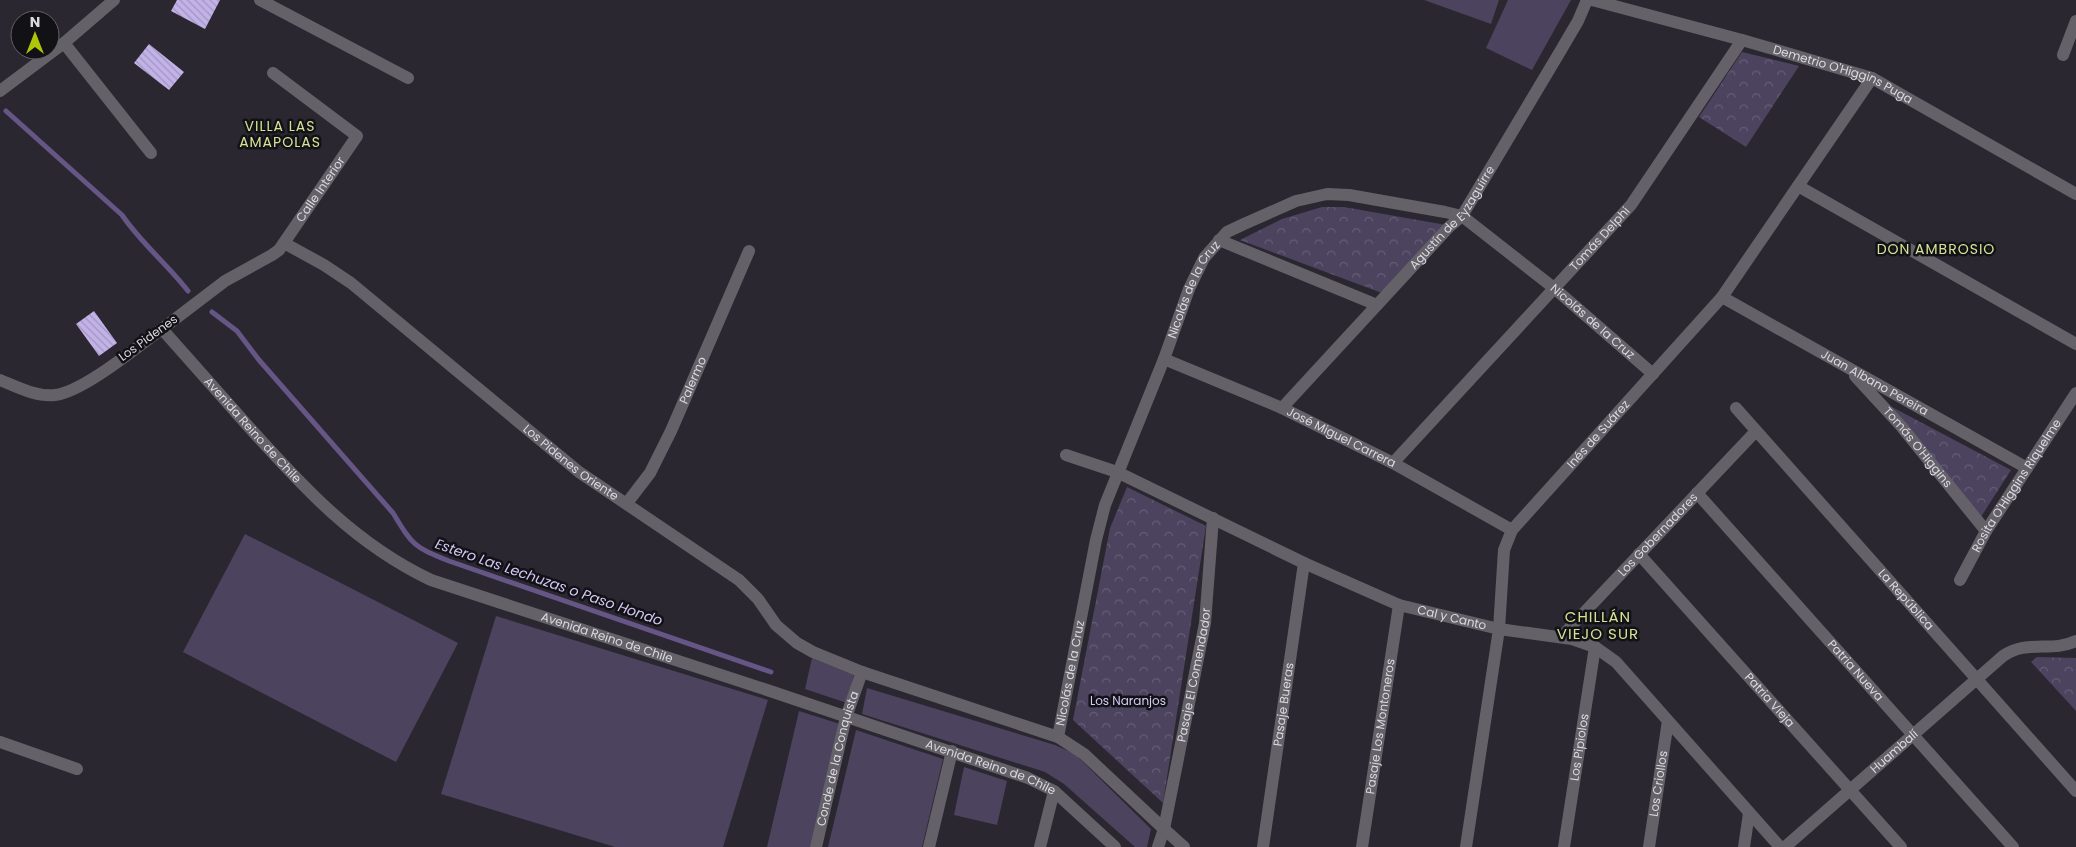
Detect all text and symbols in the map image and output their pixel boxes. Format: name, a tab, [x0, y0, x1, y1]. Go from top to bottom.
north arrow	[10, 10, 60, 60]
text: N	[30, 12, 40, 32]
street label: Demetrio O'Higgins Puga	[1771, 40, 1916, 107]
district label: VILLA LAS AMAPOLAS	[239, 116, 321, 152]
street label: Calle Interior	[292, 152, 349, 225]
street label: Agustín de Eyzaguirre	[1405, 162, 1498, 273]
street label: Tomás Delphi	[1565, 203, 1633, 274]
street label: Nicolás de la Cruz	[1163, 237, 1224, 341]
district label: DON AMBROSIO	[1877, 239, 1995, 259]
street label: Nicolás de la Cruz	[1547, 280, 1639, 363]
street label: Los Pidenes	[115, 310, 181, 365]
street label: Juan Albano Pereira	[1818, 345, 1932, 419]
street label: Palermo	[675, 353, 710, 406]
street label: Avenida Reino de Chile	[200, 373, 305, 487]
street label: Inés de Suárez	[1563, 396, 1633, 472]
street label: José Miguel Carrera	[1284, 403, 1399, 471]
street label: Tomás O'Higgins	[1880, 403, 1956, 491]
street label: Rosita O'Higgins Riquelme	[1967, 415, 2065, 555]
street label: Los Pidenes Oriente	[520, 420, 622, 504]
street label: Los Gobernadores	[1614, 489, 1701, 580]
water label: Estero Las Lechuzas o Paso Hondo	[433, 534, 665, 630]
street label: La República	[1875, 565, 1938, 633]
street label: Cal y Canto	[1416, 601, 1489, 634]
district label: CHILLÁN VIEJO SUR	[1557, 606, 1639, 644]
street label: Pasaje El Comendador	[1173, 607, 1214, 743]
street label: Avenida Reino de Chile	[539, 608, 675, 667]
street label: Nicolás de la Cruz	[1051, 619, 1088, 727]
street label: Patria Nueva	[1824, 636, 1888, 704]
street label: Pasaje Los Montoneros	[1361, 657, 1399, 795]
street label: Pasaje Bueras	[1269, 661, 1298, 747]
street label: Patria Vieja	[1741, 669, 1799, 731]
street label: Conde de la Conquista	[812, 689, 863, 828]
park label: Los Naranjos	[1090, 692, 1166, 709]
street label: Los Pipiolos	[1565, 712, 1593, 782]
street label: Huambalí	[1866, 725, 1921, 777]
street label: Avenida Reino de Chile	[923, 735, 1059, 799]
street label: Los Criollos	[1645, 749, 1671, 818]

